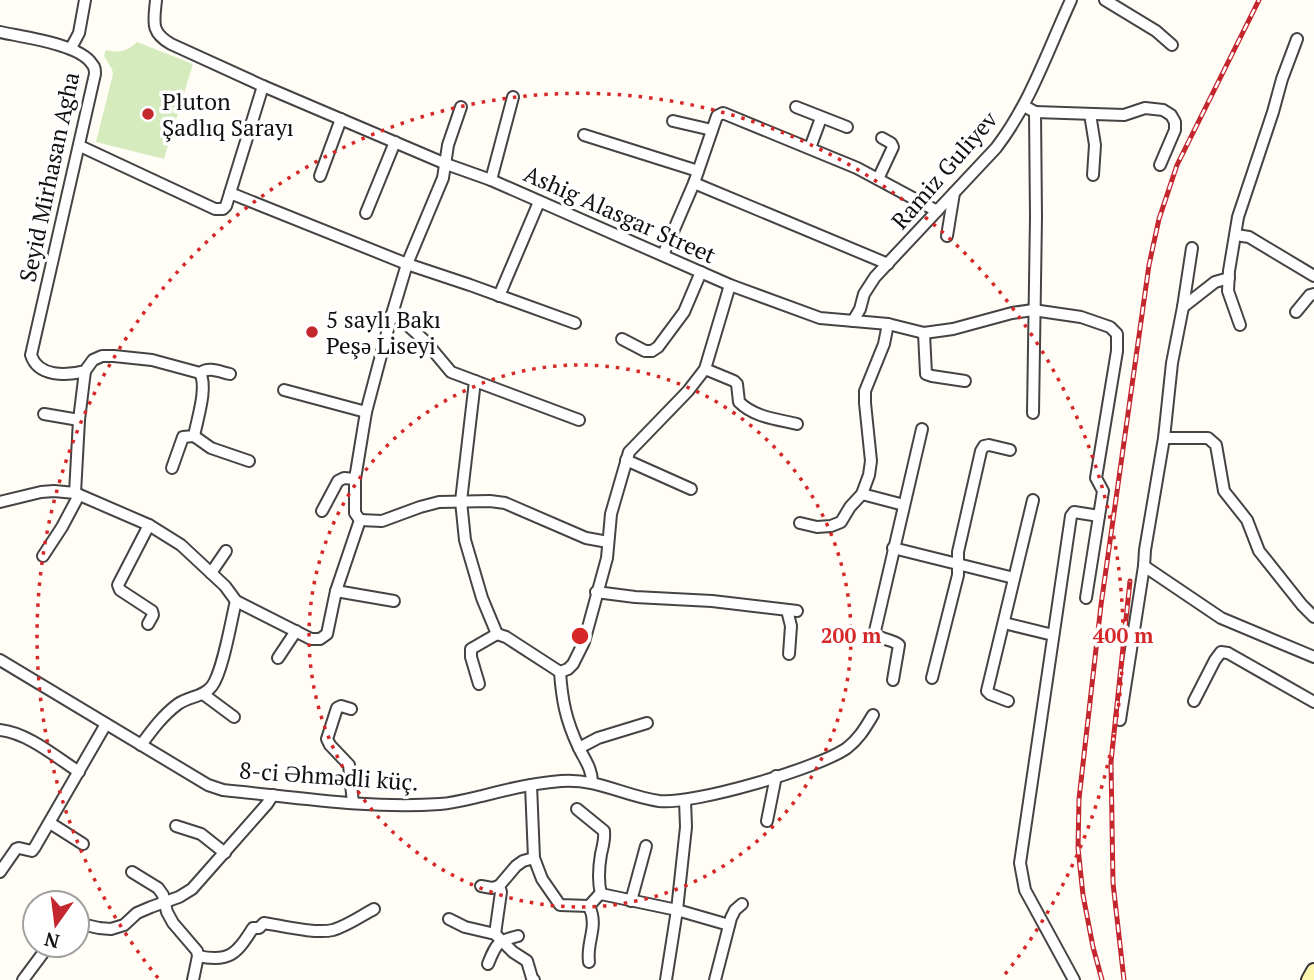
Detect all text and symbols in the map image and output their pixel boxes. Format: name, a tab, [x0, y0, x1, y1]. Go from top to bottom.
street label: Seyid Mirhasan Agha	[12, 69, 86, 285]
place label: Pluton Şadlıq Sarayı	[162, 86, 294, 143]
street label: Ramiz Guliyev	[884, 104, 1004, 236]
marker: Pluton Şadlıq Sarayı	[140, 106, 156, 122]
street label: Ashig Alasgar Street	[519, 158, 721, 270]
place label: 5 saylı Bakı Peşə Liseyi	[326, 304, 441, 361]
marker: 5 saylı Bakı Peşə Liseyi	[304, 324, 320, 340]
text: 200 m	[821, 621, 882, 649]
text: 400 m	[1093, 621, 1154, 649]
centre of rings	[568, 624, 592, 648]
street label: 8-ci Əhmədli küç.	[238, 754, 420, 798]
north arrow	[21, 889, 91, 959]
text: N	[41, 927, 62, 955]

